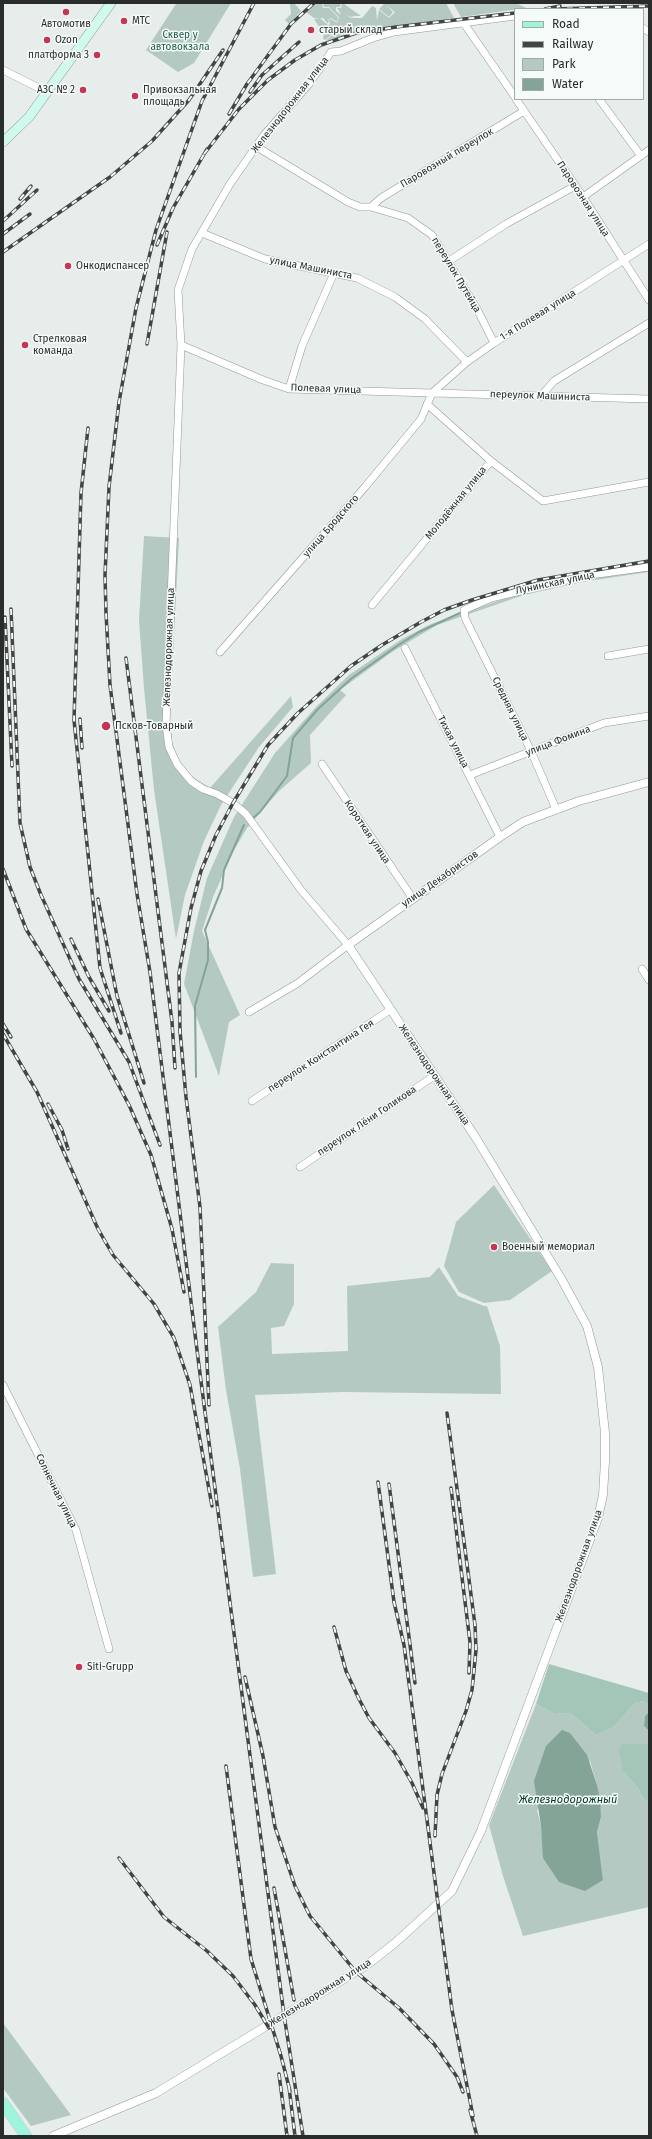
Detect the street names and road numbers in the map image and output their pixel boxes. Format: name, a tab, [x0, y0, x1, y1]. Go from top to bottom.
street label: Железнодорожная улица	[249, 55, 331, 155]
street label: Паровозный переулок	[398, 125, 496, 191]
street label: Паровозная улица	[554, 159, 612, 239]
street label: переулок Путейца	[429, 235, 483, 315]
street label: улица Машиниста	[269, 254, 353, 282]
street label: 1-я Полевая улица	[498, 287, 578, 343]
street label: Полевая улица	[290, 382, 362, 396]
street label: переулок Машиниста	[490, 388, 590, 404]
street label: Молодёжная улица	[423, 464, 489, 542]
street label: улица Бродского	[301, 492, 361, 560]
street label: Лунинская улица	[514, 569, 596, 597]
street label: Железнодорожная улица	[161, 587, 177, 707]
street label: Средняя улица	[489, 675, 531, 743]
street label: Тихая улица	[435, 714, 471, 770]
street label: улица Фомина	[524, 723, 592, 759]
street label: Короткая улица	[341, 798, 393, 866]
street label: улица Декабристов	[399, 848, 481, 910]
street label: переулок Константина Гея	[266, 1017, 376, 1095]
street label: Железнодорожная улица	[396, 1022, 472, 1128]
street label: переулок Лёни Голикова	[315, 1083, 419, 1159]
street label: Солнечная улица	[33, 1452, 79, 1530]
street label: Железнодорожная улица	[553, 1508, 605, 1624]
street label: Железнодорожная улица	[266, 1956, 374, 2030]

